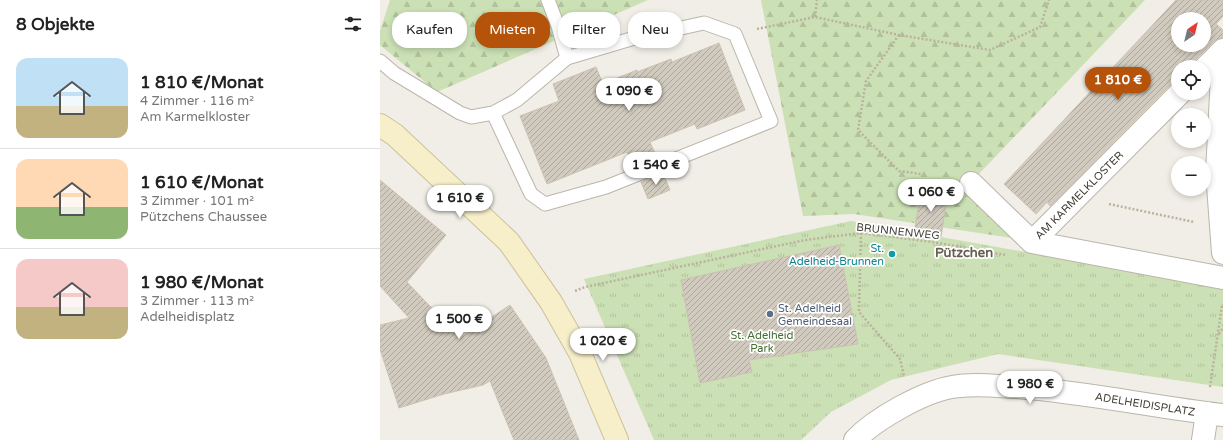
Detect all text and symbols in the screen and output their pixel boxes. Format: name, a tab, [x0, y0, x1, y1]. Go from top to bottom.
chip: Kaufen	[392, 12, 467, 48]
chip: Mieten	[475, 12, 550, 48]
chip: Filter	[558, 12, 620, 48]
chip: Neu	[628, 12, 683, 48]
north arrow	[1171, 12, 1211, 52]
map controls	[1171, 12, 1211, 196]
icon: filters	[342, 13, 364, 35]
text: 8 Objekte	[16, 14, 95, 35]
button: locate	[1171, 60, 1211, 100]
pin: 1 810 €	[1081, 67, 1155, 101]
text: 1 810 €/Monat	[140, 72, 263, 93]
text: 1 810 €	[1094, 72, 1142, 88]
icon: home	[48, 74, 96, 122]
pin: 1 090 €	[592, 78, 666, 112]
text: 1 090 €	[605, 83, 653, 99]
text: 4 Zimmer · 116 m²	[140, 93, 254, 109]
button: +	[1171, 108, 1211, 148]
text: Am Karmelkloster	[140, 109, 250, 125]
street label: AM KARMELKLOSTER	[1033, 148, 1126, 242]
pin: 1 540 €	[619, 152, 693, 186]
button: −	[1171, 156, 1211, 196]
text: 1 540 €	[632, 157, 680, 173]
text: 1 610 €/Monat	[140, 172, 263, 193]
icon: home	[48, 175, 96, 223]
pin: 1 060 €	[894, 179, 968, 213]
text: 1 060 €	[907, 184, 955, 200]
pin: 1 610 €	[423, 185, 497, 219]
text: 1 610 €	[436, 190, 484, 206]
text: 3 Zimmer · 101 m²	[140, 193, 254, 209]
text: Pützchens Chaussee	[140, 209, 267, 225]
street label: BRUNNENWEG	[856, 221, 940, 242]
place label: St. Adelheid-Brunnen	[789, 242, 884, 268]
district label: Pützchen	[935, 245, 993, 261]
marker: St. Adelheid-Brunnen	[887, 249, 897, 259]
text: 1 980 €/Monat	[140, 272, 263, 293]
icon: home	[48, 275, 96, 323]
text: 3 Zimmer · 113 m²	[140, 293, 254, 309]
place label: St. Adelheid Gemeindesaal	[778, 302, 852, 328]
pin: 1 500 €	[422, 306, 496, 340]
text: Adelheidisplatz	[140, 309, 235, 325]
marker: St. Adelheid Gemeindesaal	[765, 309, 775, 319]
text: 1 500 €	[435, 311, 483, 327]
pin: 1 020 €	[566, 328, 640, 362]
park label: St. Adelheid Park	[730, 329, 794, 355]
text: 1 020 €	[579, 333, 627, 349]
pin: 1 980 €	[993, 371, 1067, 405]
text: 1 980 €	[1006, 376, 1054, 392]
street label: ADELHEIDISPLATZ	[1094, 390, 1196, 419]

